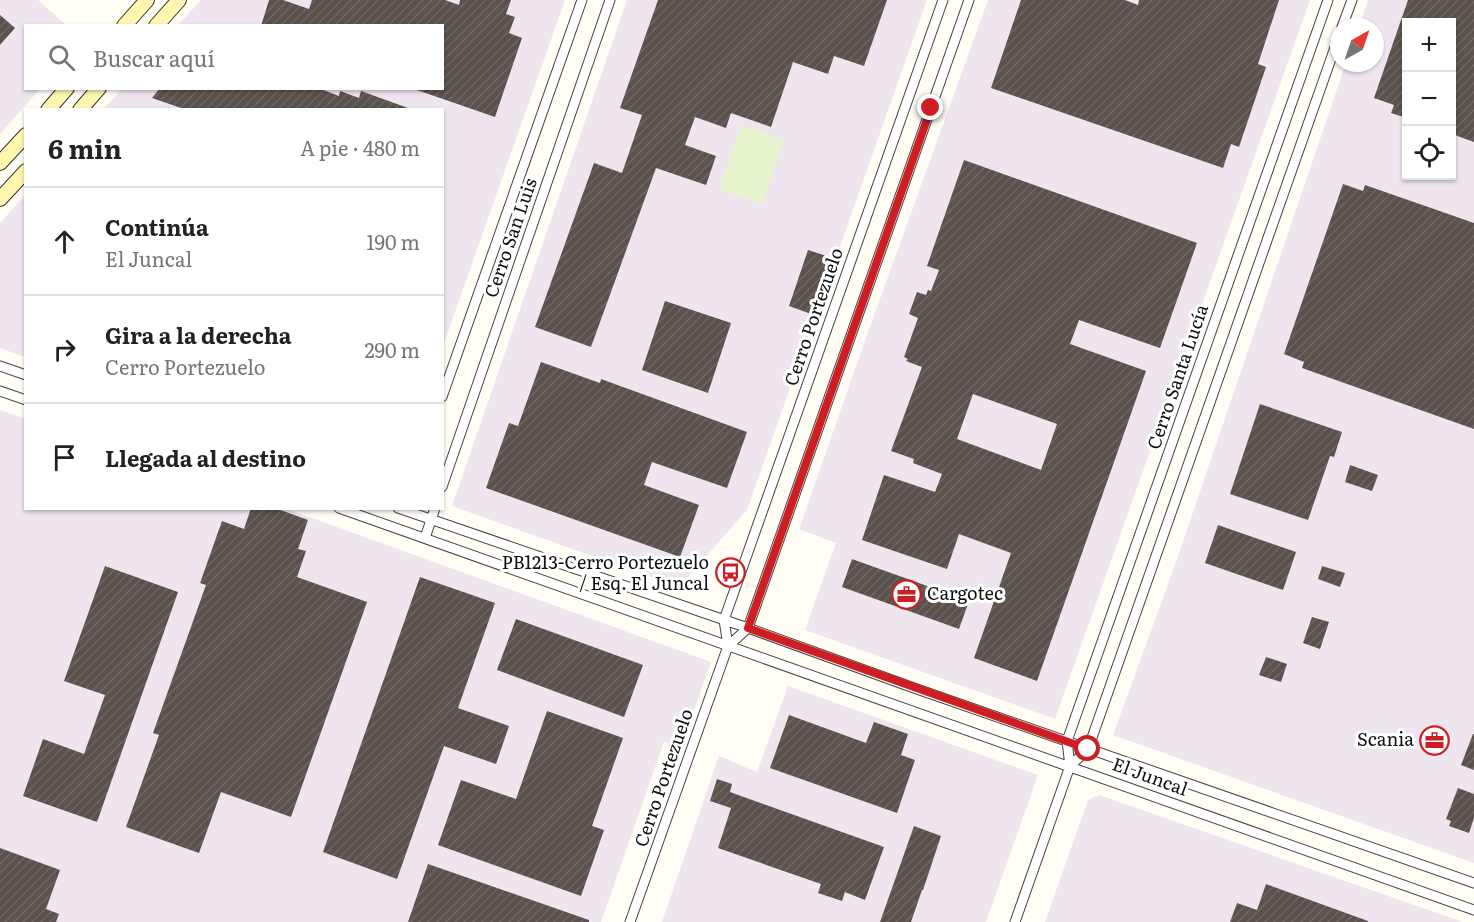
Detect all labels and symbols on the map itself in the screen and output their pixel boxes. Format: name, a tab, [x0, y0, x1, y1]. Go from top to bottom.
north arrow	[1330, 18, 1384, 72]
route end	[917, 94, 943, 120]
street label: Cerro San Luis	[476, 174, 543, 301]
street label: Cerro Portezuelo	[776, 244, 849, 389]
street label: Cerro Santa Lucía	[1139, 300, 1214, 453]
place label: PB1213-Cerro Portezuelo / Esq. El Juncal	[502, 548, 709, 596]
bus stop icon: PB1213-Cerro Portezuelo / Esq. El Juncal	[714, 557, 746, 589]
office icon: Cargotec	[890, 578, 922, 610]
place label: Cargotec	[927, 579, 1003, 606]
street label: Cerro Portezuelo	[626, 705, 699, 850]
office icon: Scania	[1419, 724, 1451, 756]
place label: Scania	[1357, 725, 1414, 752]
route start	[1074, 735, 1100, 761]
street label: El Juncal	[1109, 749, 1192, 802]

